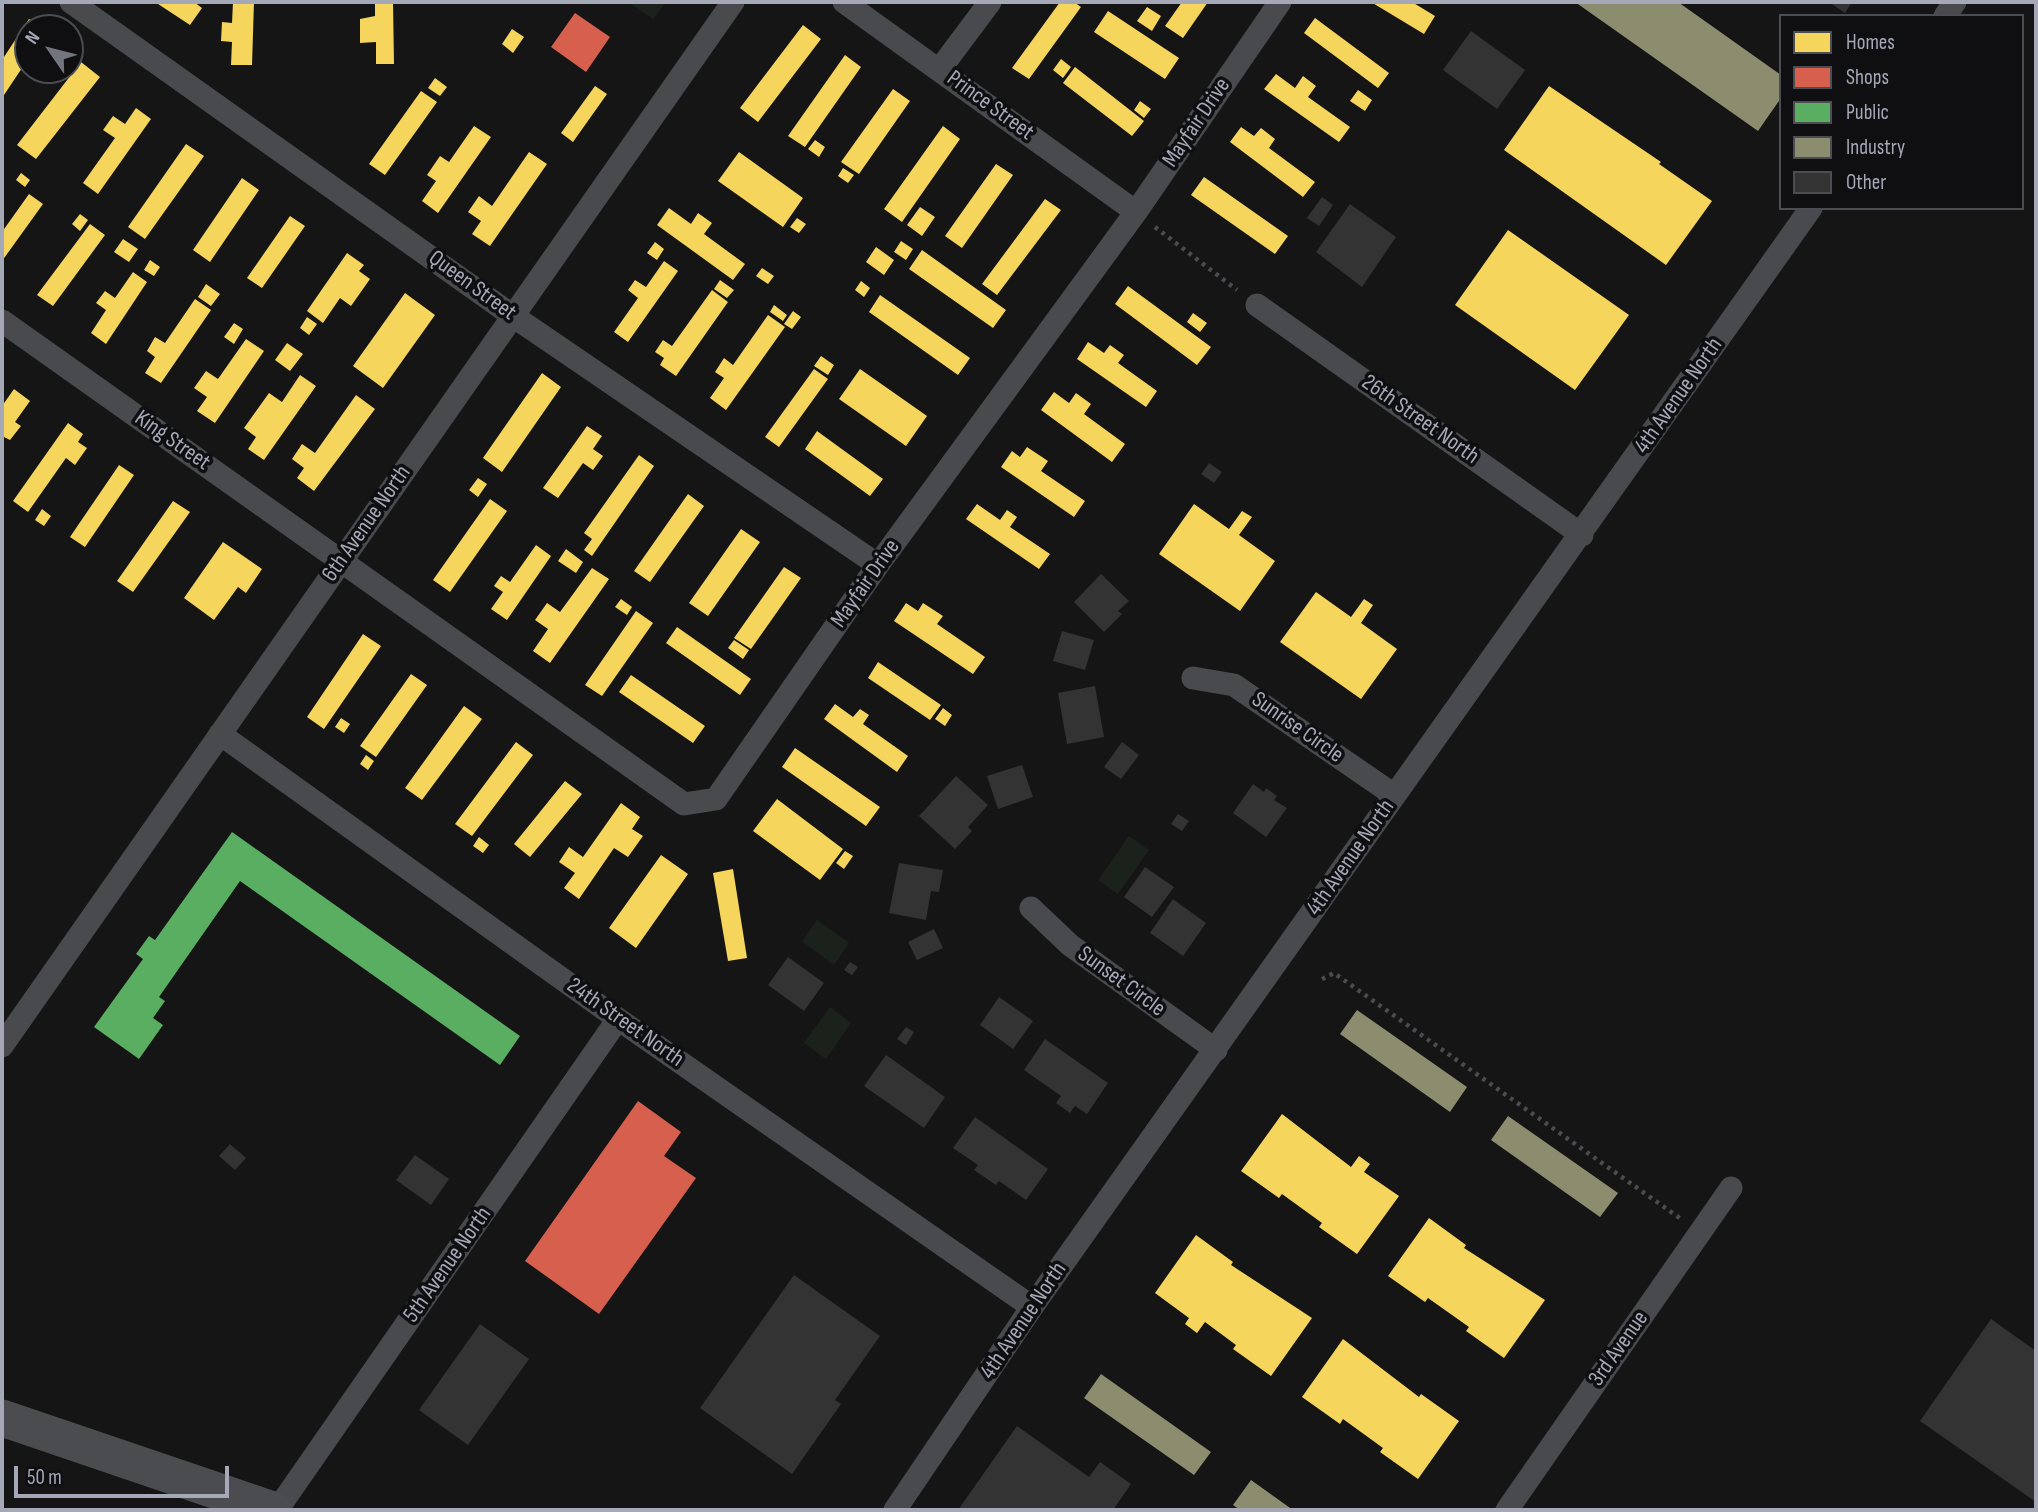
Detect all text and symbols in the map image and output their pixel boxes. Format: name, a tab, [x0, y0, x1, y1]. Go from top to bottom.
north arrow	[14, 14, 84, 84]
legend	[1779, 14, 2024, 210]
text: N	[21, 27, 45, 49]
text: Homes	[1846, 30, 1895, 55]
street label: Prince Street	[941, 65, 1039, 147]
text: Shops	[1846, 65, 1889, 90]
street label: Mayfair Drive	[1157, 73, 1237, 173]
text: Public	[1846, 100, 1889, 125]
text: Industry	[1846, 135, 1905, 160]
text: Other	[1846, 170, 1886, 195]
street label: Queen Street	[423, 245, 521, 327]
street label: 4th Avenue North	[1629, 333, 1729, 459]
street label: 26th Street North	[1356, 369, 1484, 471]
street label: King Street	[129, 405, 215, 477]
street label: 6th Avenue North	[317, 461, 417, 587]
street label: Mayfair Drive	[826, 535, 906, 633]
street label: Sunrise Circle	[1246, 686, 1348, 770]
street label: 4th Avenue North	[1301, 795, 1401, 921]
street label: Sunset Circle	[1072, 941, 1170, 1023]
street label: 24th Street North	[561, 973, 689, 1073]
street label: 5th Avenue North	[398, 1202, 498, 1328]
street label: 4th Avenue North	[975, 1257, 1073, 1385]
street label: 3rd Avenue	[1583, 1306, 1655, 1392]
scale bar	[18, 1452, 233, 1496]
text: 50 m	[27, 1465, 62, 1490]

